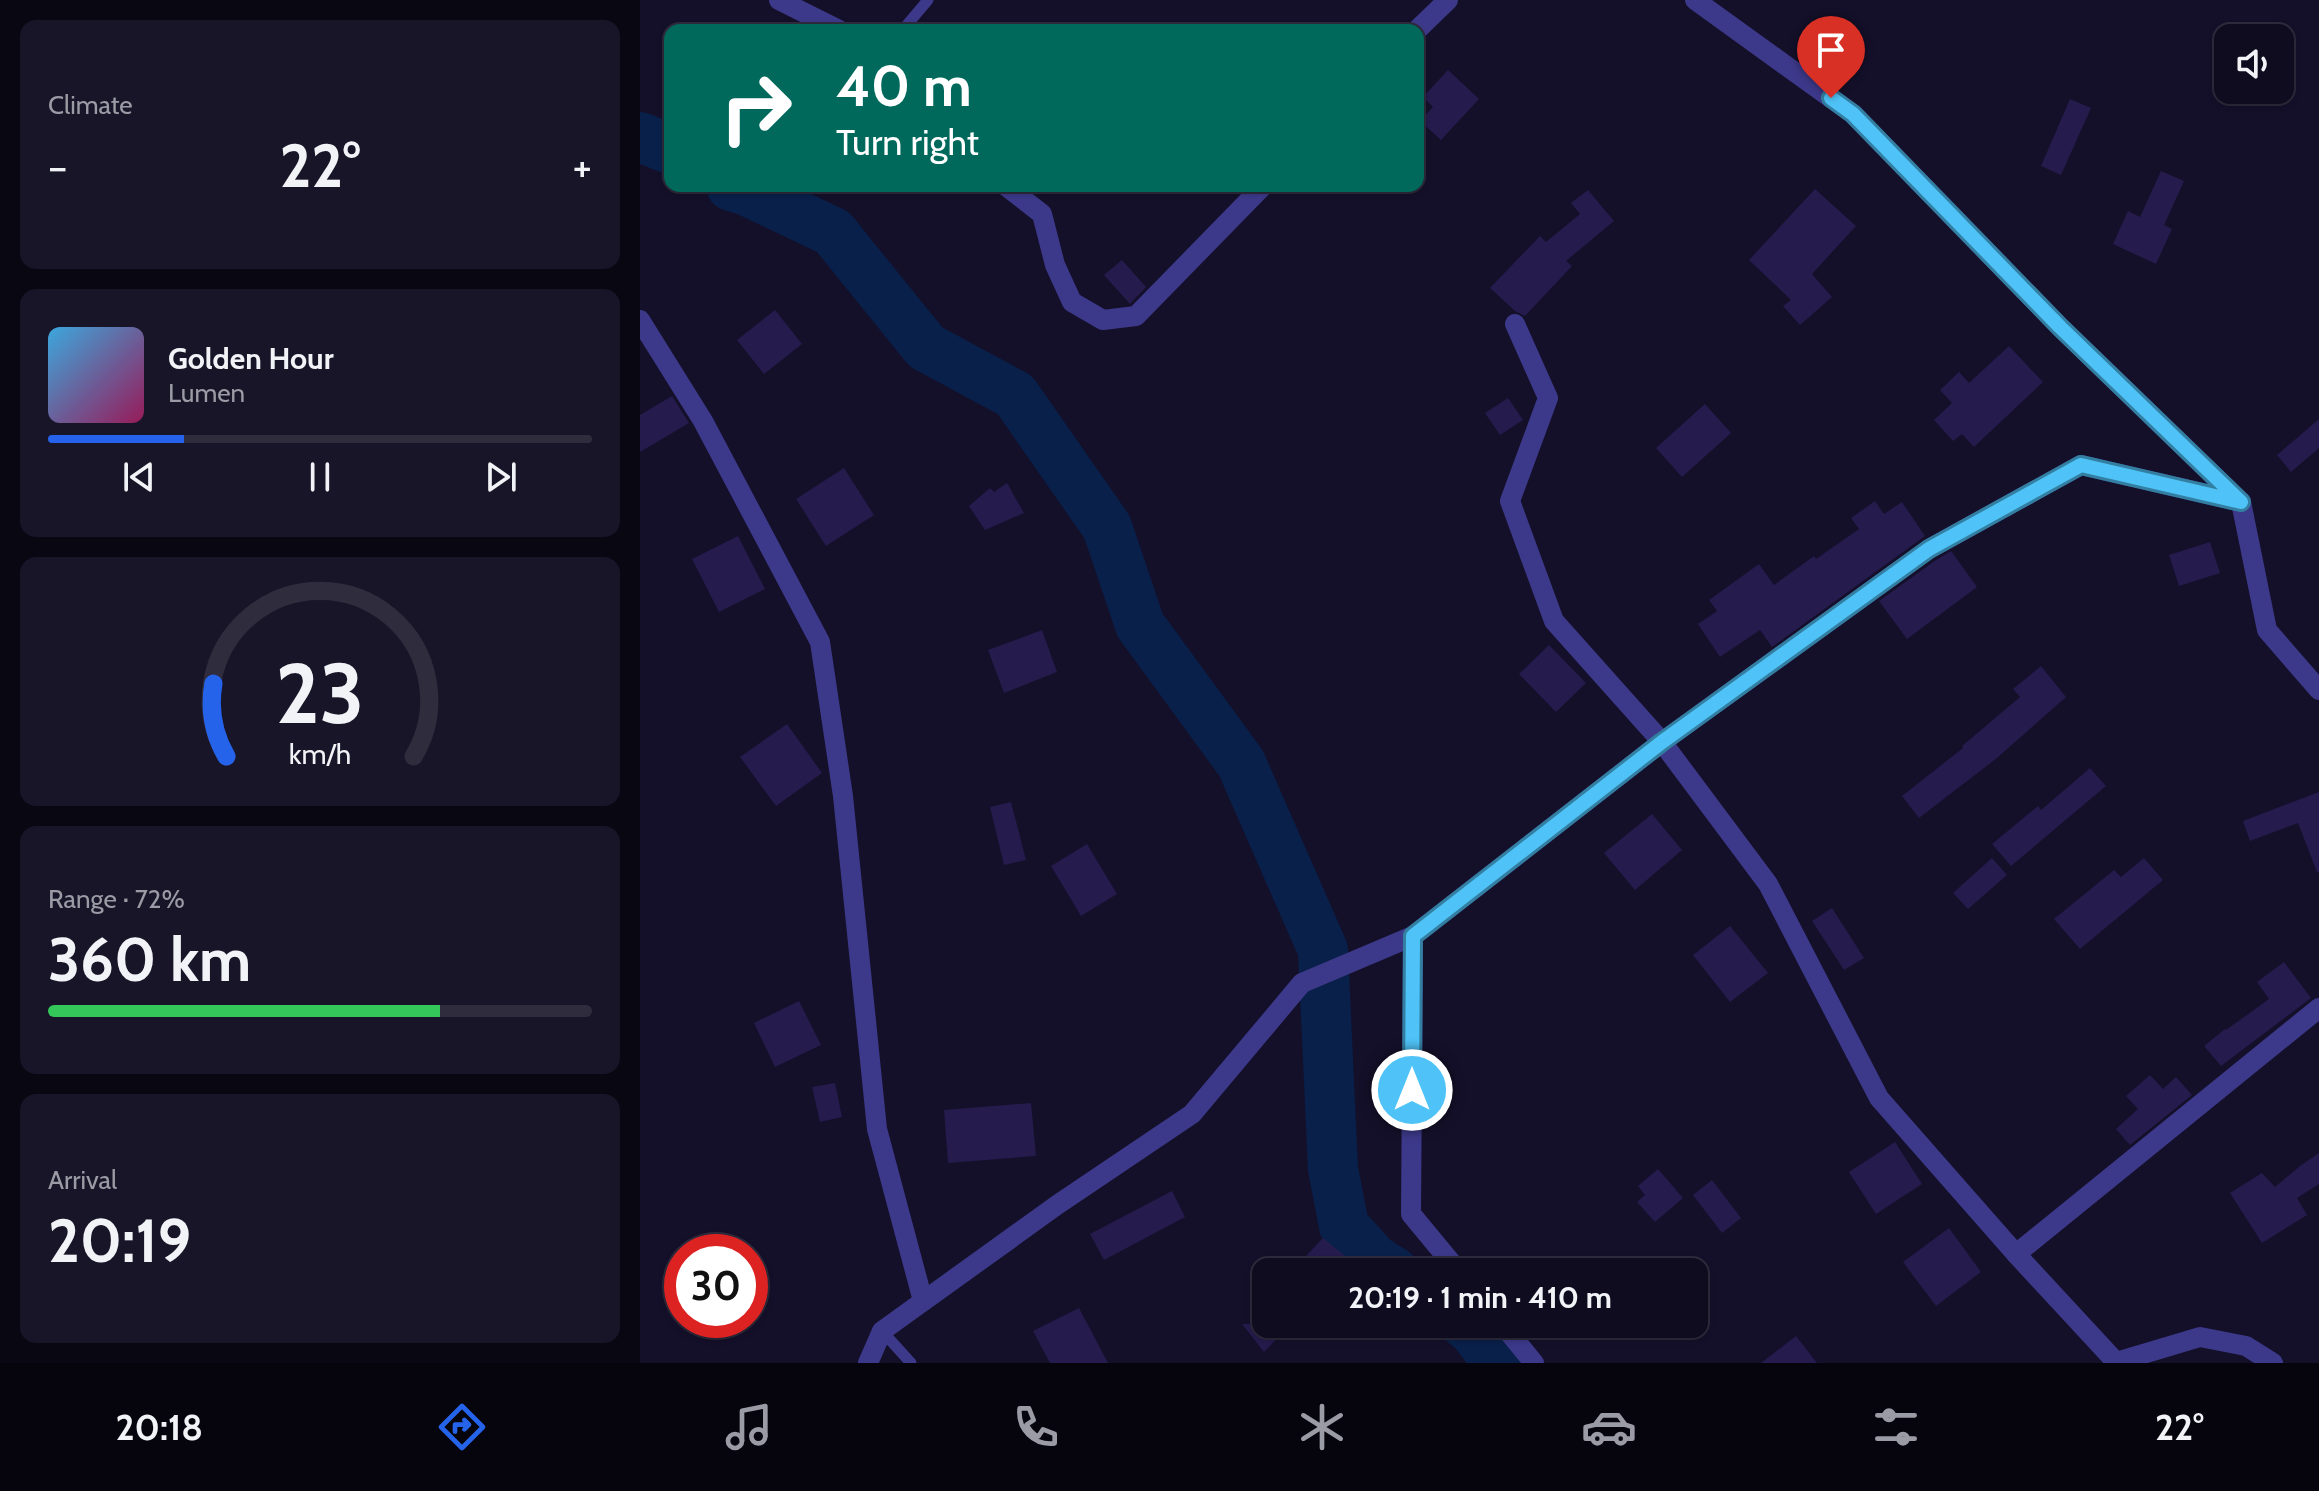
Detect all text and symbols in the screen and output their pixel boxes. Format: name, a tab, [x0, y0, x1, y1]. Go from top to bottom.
pin	[1797, 16, 1865, 98]
map controls	[2214, 24, 2294, 104]
button: sound	[2214, 24, 2294, 104]
icon: arrive	[1809, 28, 1853, 72]
text: 40 m	[836, 52, 972, 120]
icon: right	[704, 56, 808, 160]
text: Climate	[48, 89, 133, 121]
text: Turn right	[836, 120, 979, 164]
text: 22°	[280, 129, 360, 202]
text: −	[48, 140, 67, 193]
text: +	[573, 140, 592, 193]
text: Golden Hour	[168, 340, 334, 377]
text: Lumen	[168, 377, 245, 409]
icon: previous	[117, 455, 161, 499]
icon: pause	[298, 455, 342, 499]
icon: next	[479, 455, 523, 499]
text: 23	[276, 643, 364, 744]
text: km/h	[289, 737, 351, 772]
text: Range · 72%	[48, 883, 185, 915]
text: 360 km	[48, 923, 251, 996]
position arrow	[1370, 1048, 1454, 1132]
text: Arrival	[48, 1164, 117, 1196]
text: 20:19	[48, 1204, 191, 1277]
speed limit sign: 30	[664, 1234, 768, 1338]
text: 20:19 · 1 min · 410 m	[1348, 1279, 1612, 1316]
icon: directions	[434, 1399, 490, 1455]
icon: music	[721, 1399, 777, 1455]
icon: phone	[1008, 1399, 1064, 1455]
icon: climate	[1294, 1399, 1350, 1455]
icon: car	[1581, 1399, 1637, 1455]
icon: filters	[1868, 1399, 1924, 1455]
text: 20:18	[115, 1405, 203, 1449]
text: 22°	[2155, 1405, 2204, 1449]

